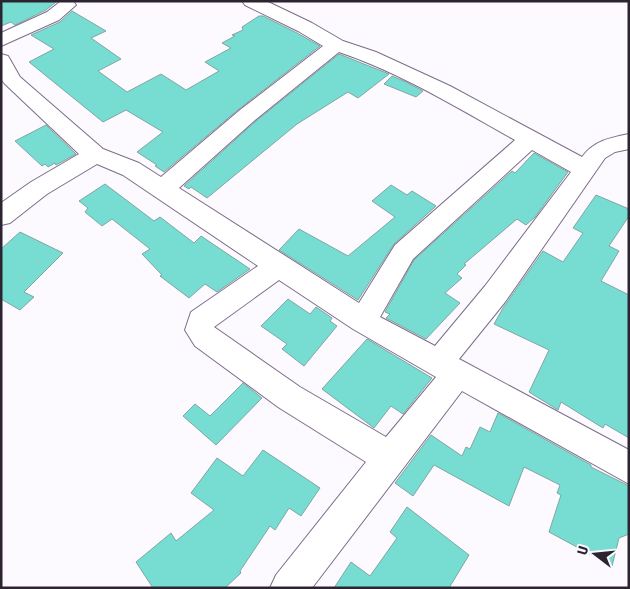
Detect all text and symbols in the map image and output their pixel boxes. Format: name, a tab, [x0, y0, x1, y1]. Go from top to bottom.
north arrow	[570, 529, 620, 579]
text: U	[574, 544, 591, 557]

